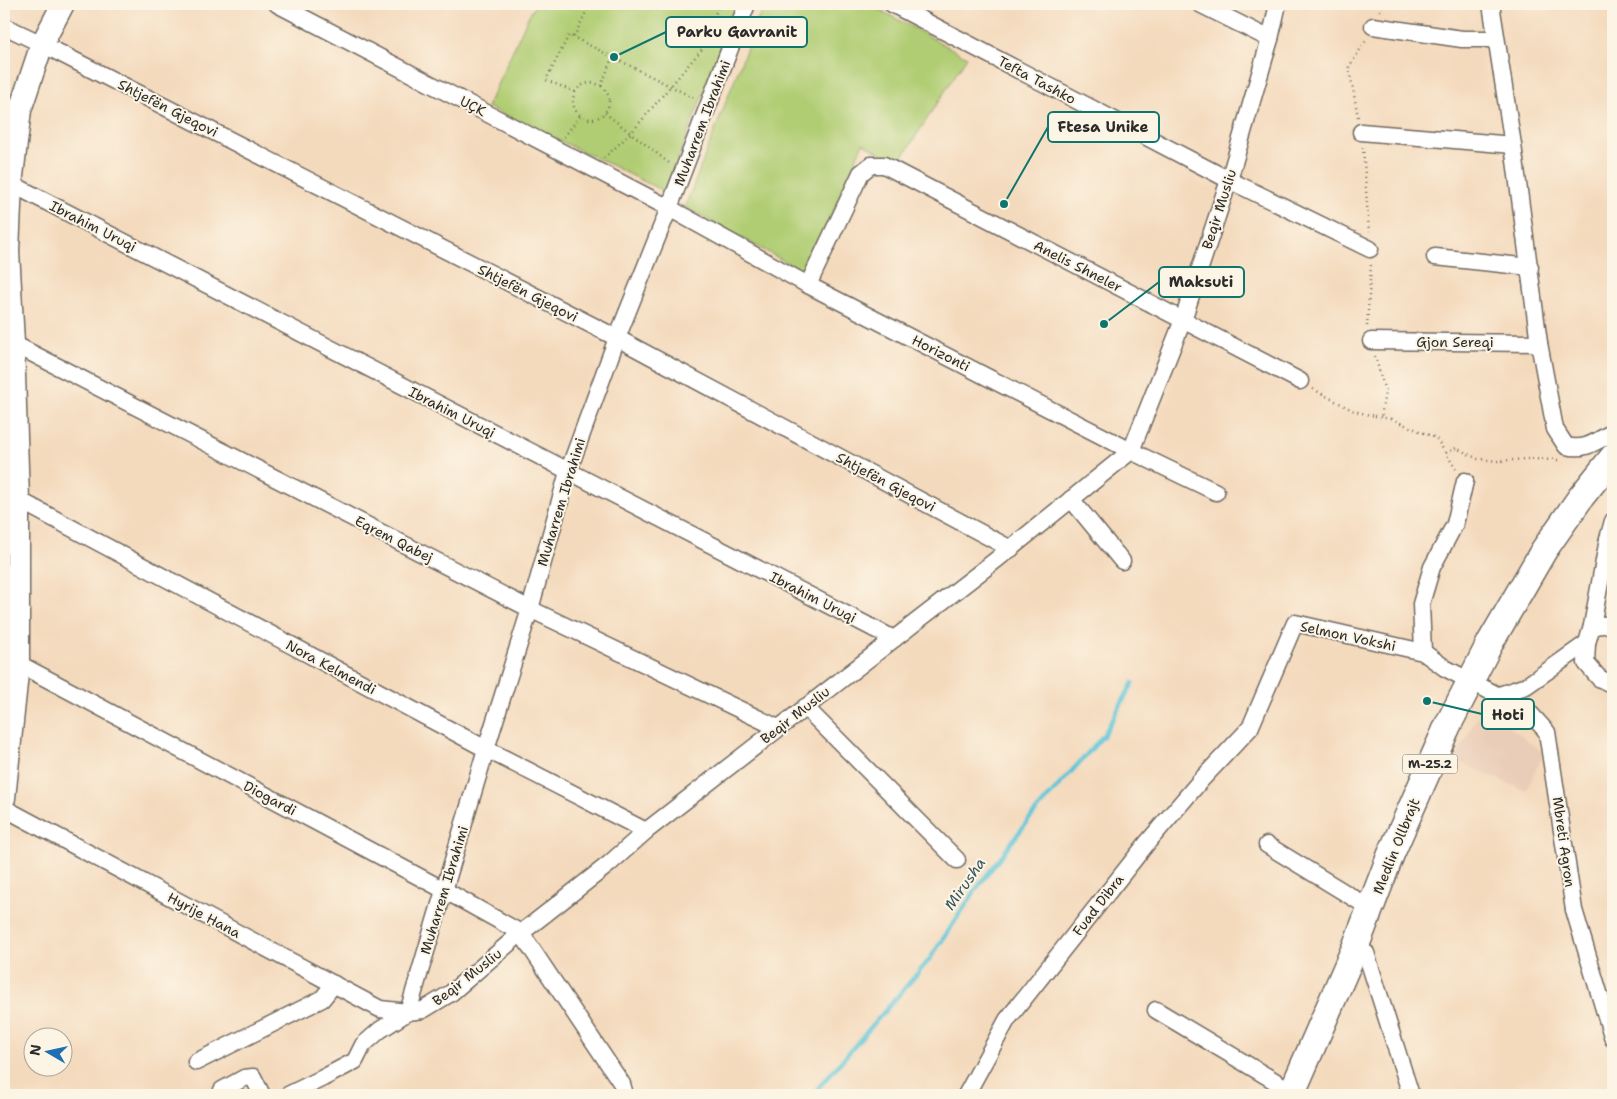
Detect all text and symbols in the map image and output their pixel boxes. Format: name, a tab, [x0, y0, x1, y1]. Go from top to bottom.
callout: Parku Gavranit	[666, 17, 807, 47]
text: Parku Gavranit	[677, 22, 797, 42]
street label: Tefta Tashko	[995, 52, 1079, 108]
street label: Muharrem Ibrahimi	[670, 57, 734, 189]
street label: Shtjefën Gjeqovi	[115, 75, 221, 141]
street label: UÇK	[457, 92, 489, 120]
callout: Ftesa Unike	[1048, 112, 1159, 142]
text: Ftesa Unike	[1057, 117, 1149, 137]
street label: Beqir Musliu	[1198, 167, 1240, 251]
street label: Ibrahim Uruqi	[47, 196, 139, 256]
street label: Anelis Shneler	[1031, 236, 1126, 296]
street label: Shtjefën Gjeqovi	[475, 260, 581, 326]
callout: Maksuti	[1159, 267, 1244, 297]
text: Maksuti	[1169, 272, 1233, 292]
street label: Horizonti	[909, 331, 973, 375]
street label: Gjon Sereqi	[1416, 333, 1494, 351]
street label: Ibrahim Uruqi	[406, 382, 498, 442]
street label: Muharrem Ibrahimi	[533, 436, 589, 568]
street label: Shtjefën Gjeqovi	[833, 448, 939, 516]
street label: Eqrem Qabej	[352, 512, 436, 566]
street label: Ibrahim Uruqi	[767, 567, 859, 627]
street label: Selmon Vokshi	[1299, 617, 1397, 655]
street label: Nora Kelmendi	[283, 636, 379, 698]
street label: Beqir Musliu	[757, 682, 833, 748]
callout: Hoti	[1482, 699, 1534, 729]
text: Hoti	[1492, 705, 1524, 725]
road number: M-25.2	[1402, 754, 1458, 774]
street label: Diogardi	[240, 777, 300, 819]
street label: Medlin Ollbrajt	[1369, 795, 1423, 897]
street label: Mbreti Agron	[1549, 796, 1579, 889]
street label: Muharrem Ibrahimi	[416, 824, 472, 956]
water label: Mirusha	[940, 854, 990, 914]
street label: Fuad Dibra	[1068, 870, 1128, 939]
street label: Hyrije Hana	[164, 888, 244, 942]
street label: Beqir Musliu	[429, 944, 505, 1010]
north arrow	[22, 1026, 72, 1076]
text: N	[25, 1043, 45, 1057]

